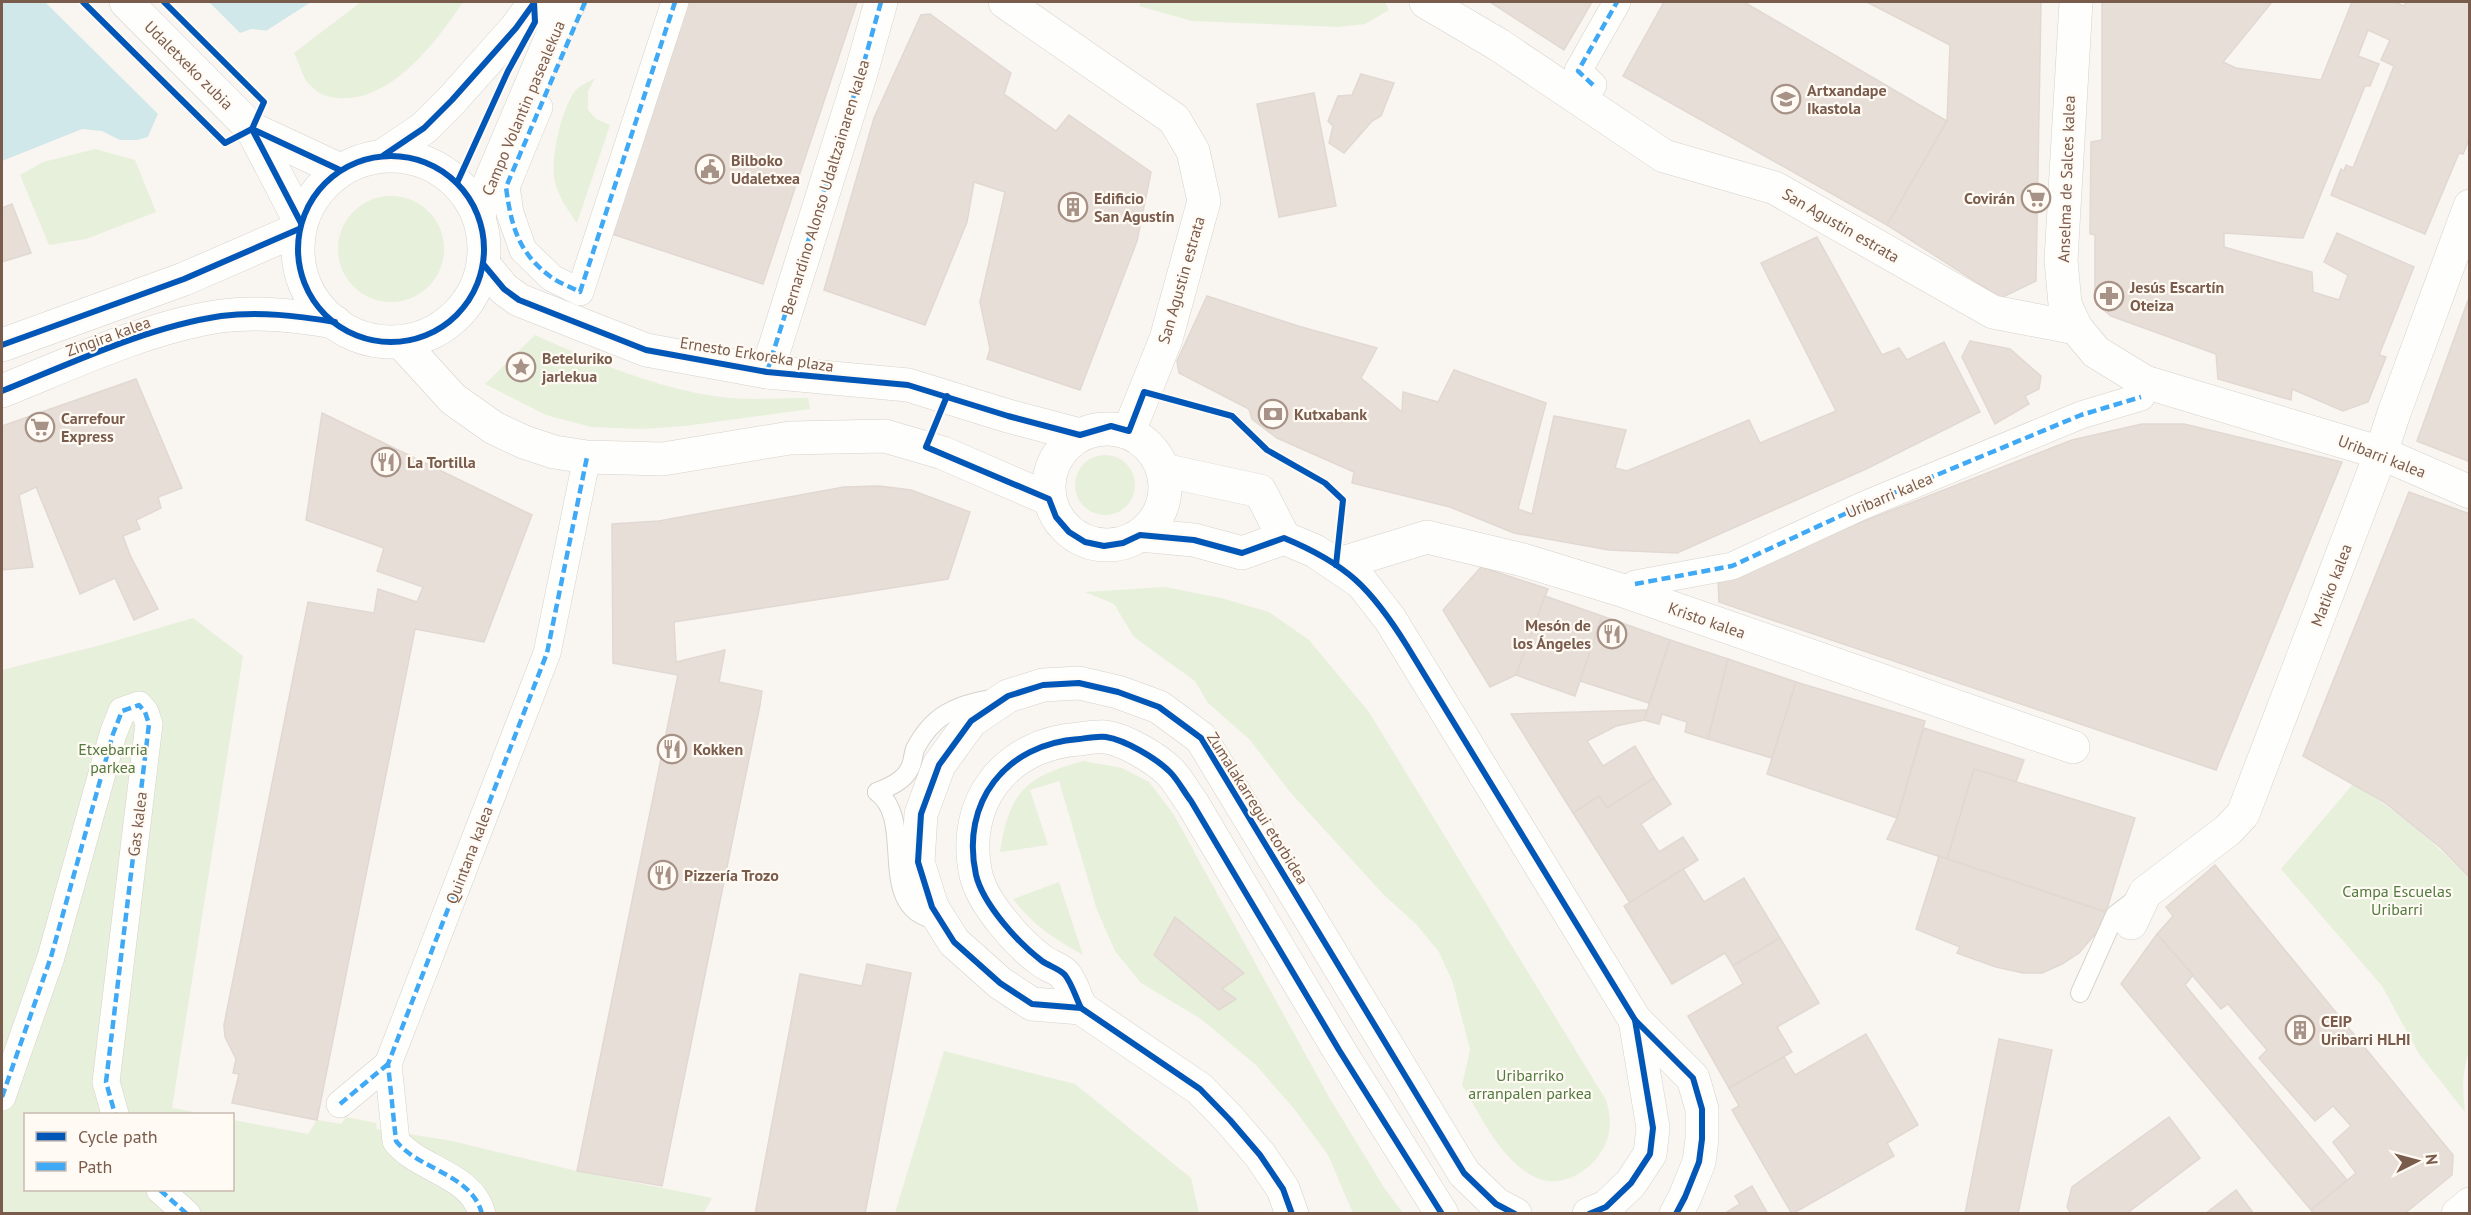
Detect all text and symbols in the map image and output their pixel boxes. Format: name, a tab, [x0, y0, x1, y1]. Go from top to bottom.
street label: Udaletxeko zubia	[140, 16, 238, 114]
street label: Campo Volantin pasealekua	[477, 18, 569, 198]
street label: Bernardino Alonso Udaltzainaren kalea	[777, 57, 873, 317]
place label: Artxandape Ikastola	[1807, 80, 1887, 118]
school or university icon: Artxandape Ikastola	[1770, 83, 1802, 115]
street label: Anselma de Salces kalea	[2053, 95, 2079, 263]
place label: Bilboko Udaletxea	[731, 150, 800, 188]
public building icon: Bilboko Udaletxea	[694, 153, 726, 185]
supermarket icon: Covirán	[2020, 182, 2052, 214]
street label: San Agustin estrata	[1779, 183, 1903, 267]
place label: Edificio San Agustín	[1094, 188, 1174, 226]
place label: Covirán	[1964, 188, 2015, 208]
building icon: Edificio San Agustín	[1057, 191, 1089, 223]
street label: San Agustin estrata	[1153, 214, 1209, 346]
place label: Jesús Escartín Oteiza	[2129, 277, 2224, 315]
pharmacy icon: Jesús Escartín Oteiza	[2093, 280, 2125, 312]
street label: Zingira kalea	[63, 311, 153, 361]
street label: Ernesto Erkoreka plaza	[679, 332, 835, 376]
place label: Beteluriko jarlekua	[541, 348, 613, 386]
place icon: Beteluriko jarlekua	[505, 351, 537, 383]
bank icon: Kutxabank	[1257, 398, 1289, 430]
place label: Kutxabank	[1294, 404, 1367, 424]
place label: Carrefour Express	[61, 408, 125, 446]
supermarket icon: Carrefour Express	[24, 411, 56, 443]
street label: Uribarri kalea	[2335, 430, 2429, 482]
restaurant icon: La Tortilla	[370, 446, 402, 478]
place label: La Tortilla	[407, 452, 476, 472]
street label: Uribarri kalea	[1843, 468, 1935, 522]
street label: Matiko kalea	[2306, 541, 2356, 629]
street label: Kristo kalea	[1666, 597, 1748, 643]
place label: Mesón de los Ángeles	[1513, 615, 1591, 653]
restaurant icon: Mesón de los Ángeles	[1596, 618, 1628, 650]
street label: Zumalakarregui etorbidea	[1203, 728, 1313, 888]
restaurant icon: Kokken	[656, 733, 688, 765]
park label: Etxebarria parkea	[78, 739, 148, 777]
place label: Kokken	[693, 739, 743, 759]
street label: Gas kalea	[123, 790, 151, 858]
street label: Quintana kalea	[441, 803, 497, 907]
restaurant icon: Pizzería Trozo	[647, 859, 679, 891]
place label: Pizzería Trozo	[684, 865, 779, 885]
park label: Campa Escuelas Uribarri	[2342, 881, 2452, 919]
place label: CEIP Uribarri HLHI	[2321, 1011, 2411, 1049]
building icon: CEIP Uribarri HLHI	[2284, 1014, 2316, 1046]
park label: Uribarriko arranpalen parkea	[1468, 1065, 1592, 1103]
legend	[24, 1113, 234, 1191]
text: Cycle path	[78, 1125, 158, 1148]
north arrow	[2387, 1131, 2447, 1191]
text: N	[2421, 1153, 2442, 1166]
text: Path	[78, 1155, 112, 1178]

